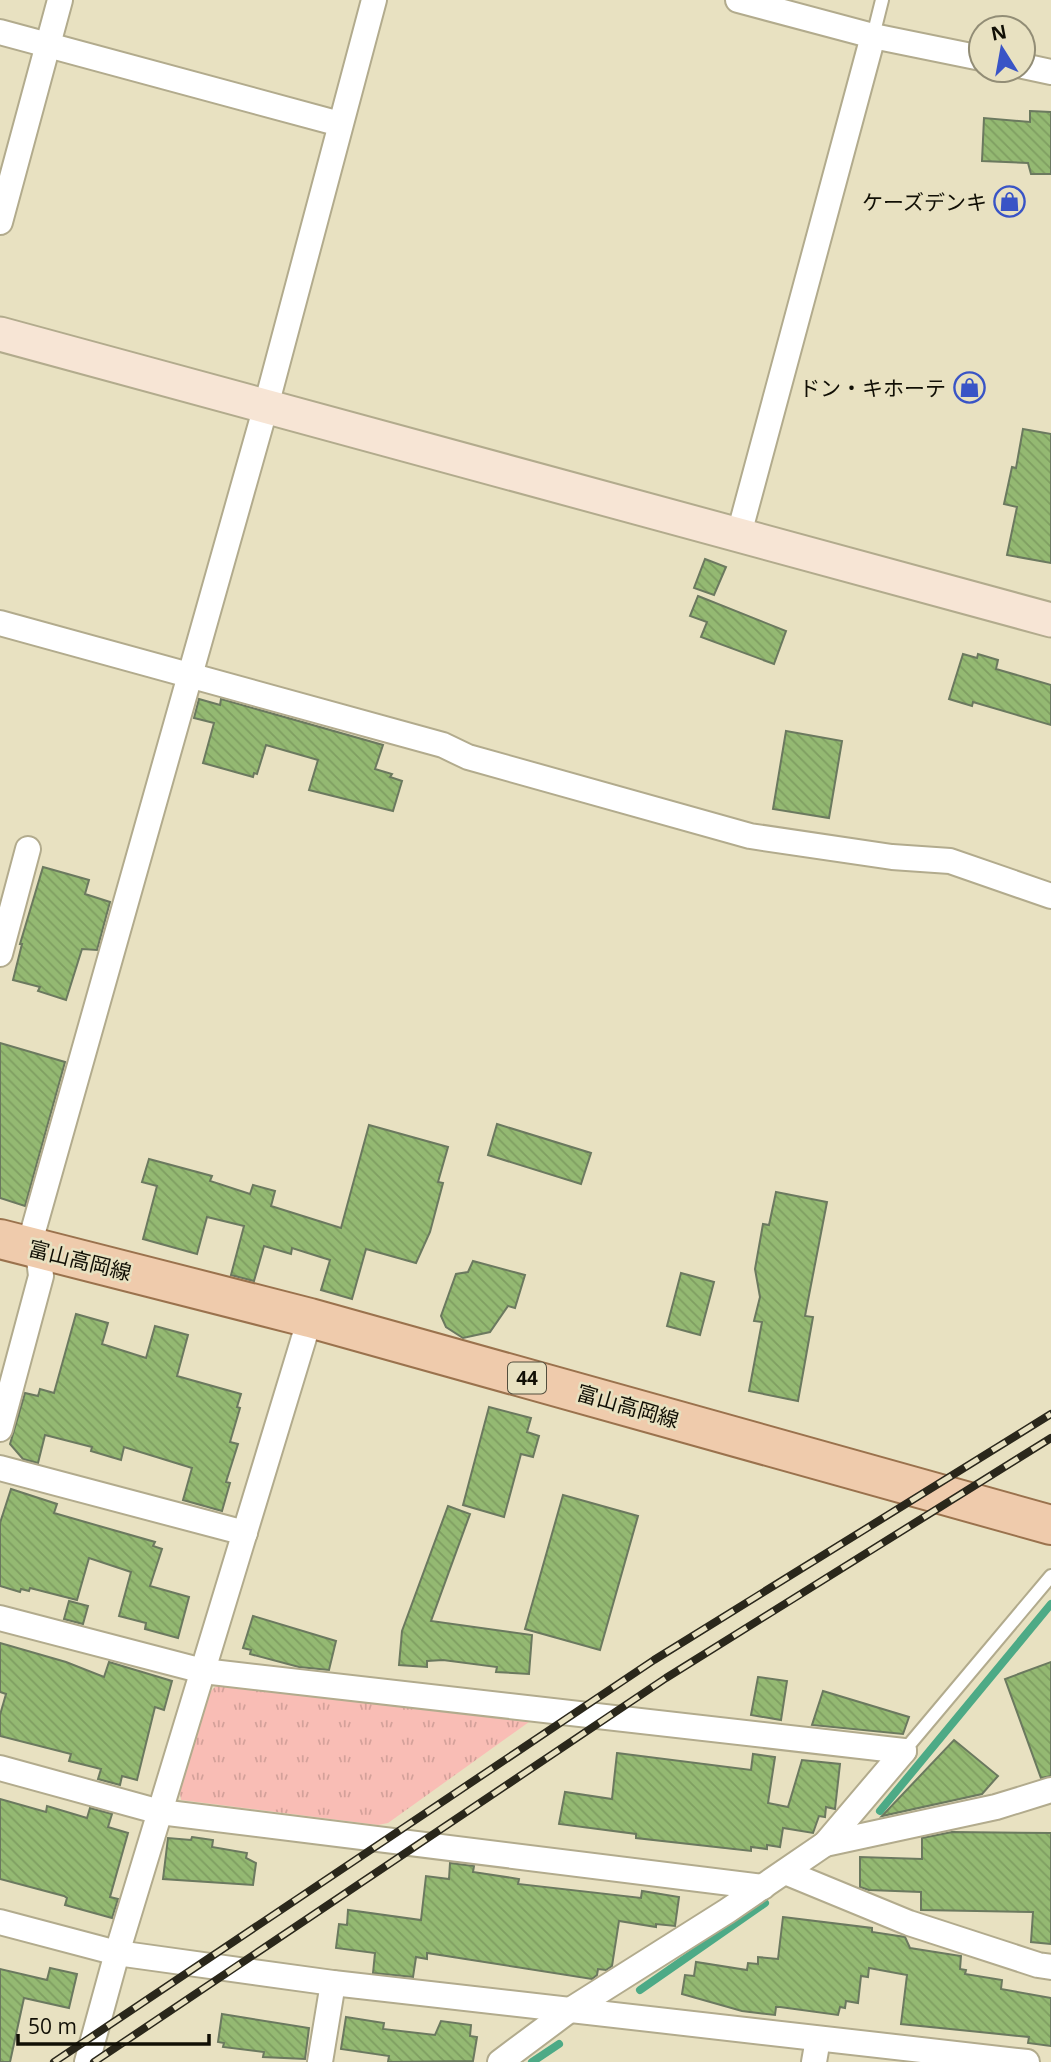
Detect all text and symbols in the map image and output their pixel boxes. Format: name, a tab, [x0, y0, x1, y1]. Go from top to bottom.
north arrow	[967, 14, 1037, 84]
text: N	[989, 18, 1009, 47]
shop icon: ケーズデンキ	[993, 185, 1027, 219]
place label: ケーズデンキ	[862, 188, 987, 216]
shop icon: ドン・キホーテ	[952, 371, 986, 405]
place label: ドン・キホーテ	[799, 374, 946, 402]
street label: 富山高岡線	[26, 1234, 134, 1286]
road number: 44	[508, 1362, 546, 1394]
street label: 富山高岡線	[574, 1378, 682, 1434]
scale bar	[18, 2002, 208, 2046]
text: 50 m	[28, 2012, 77, 2040]

